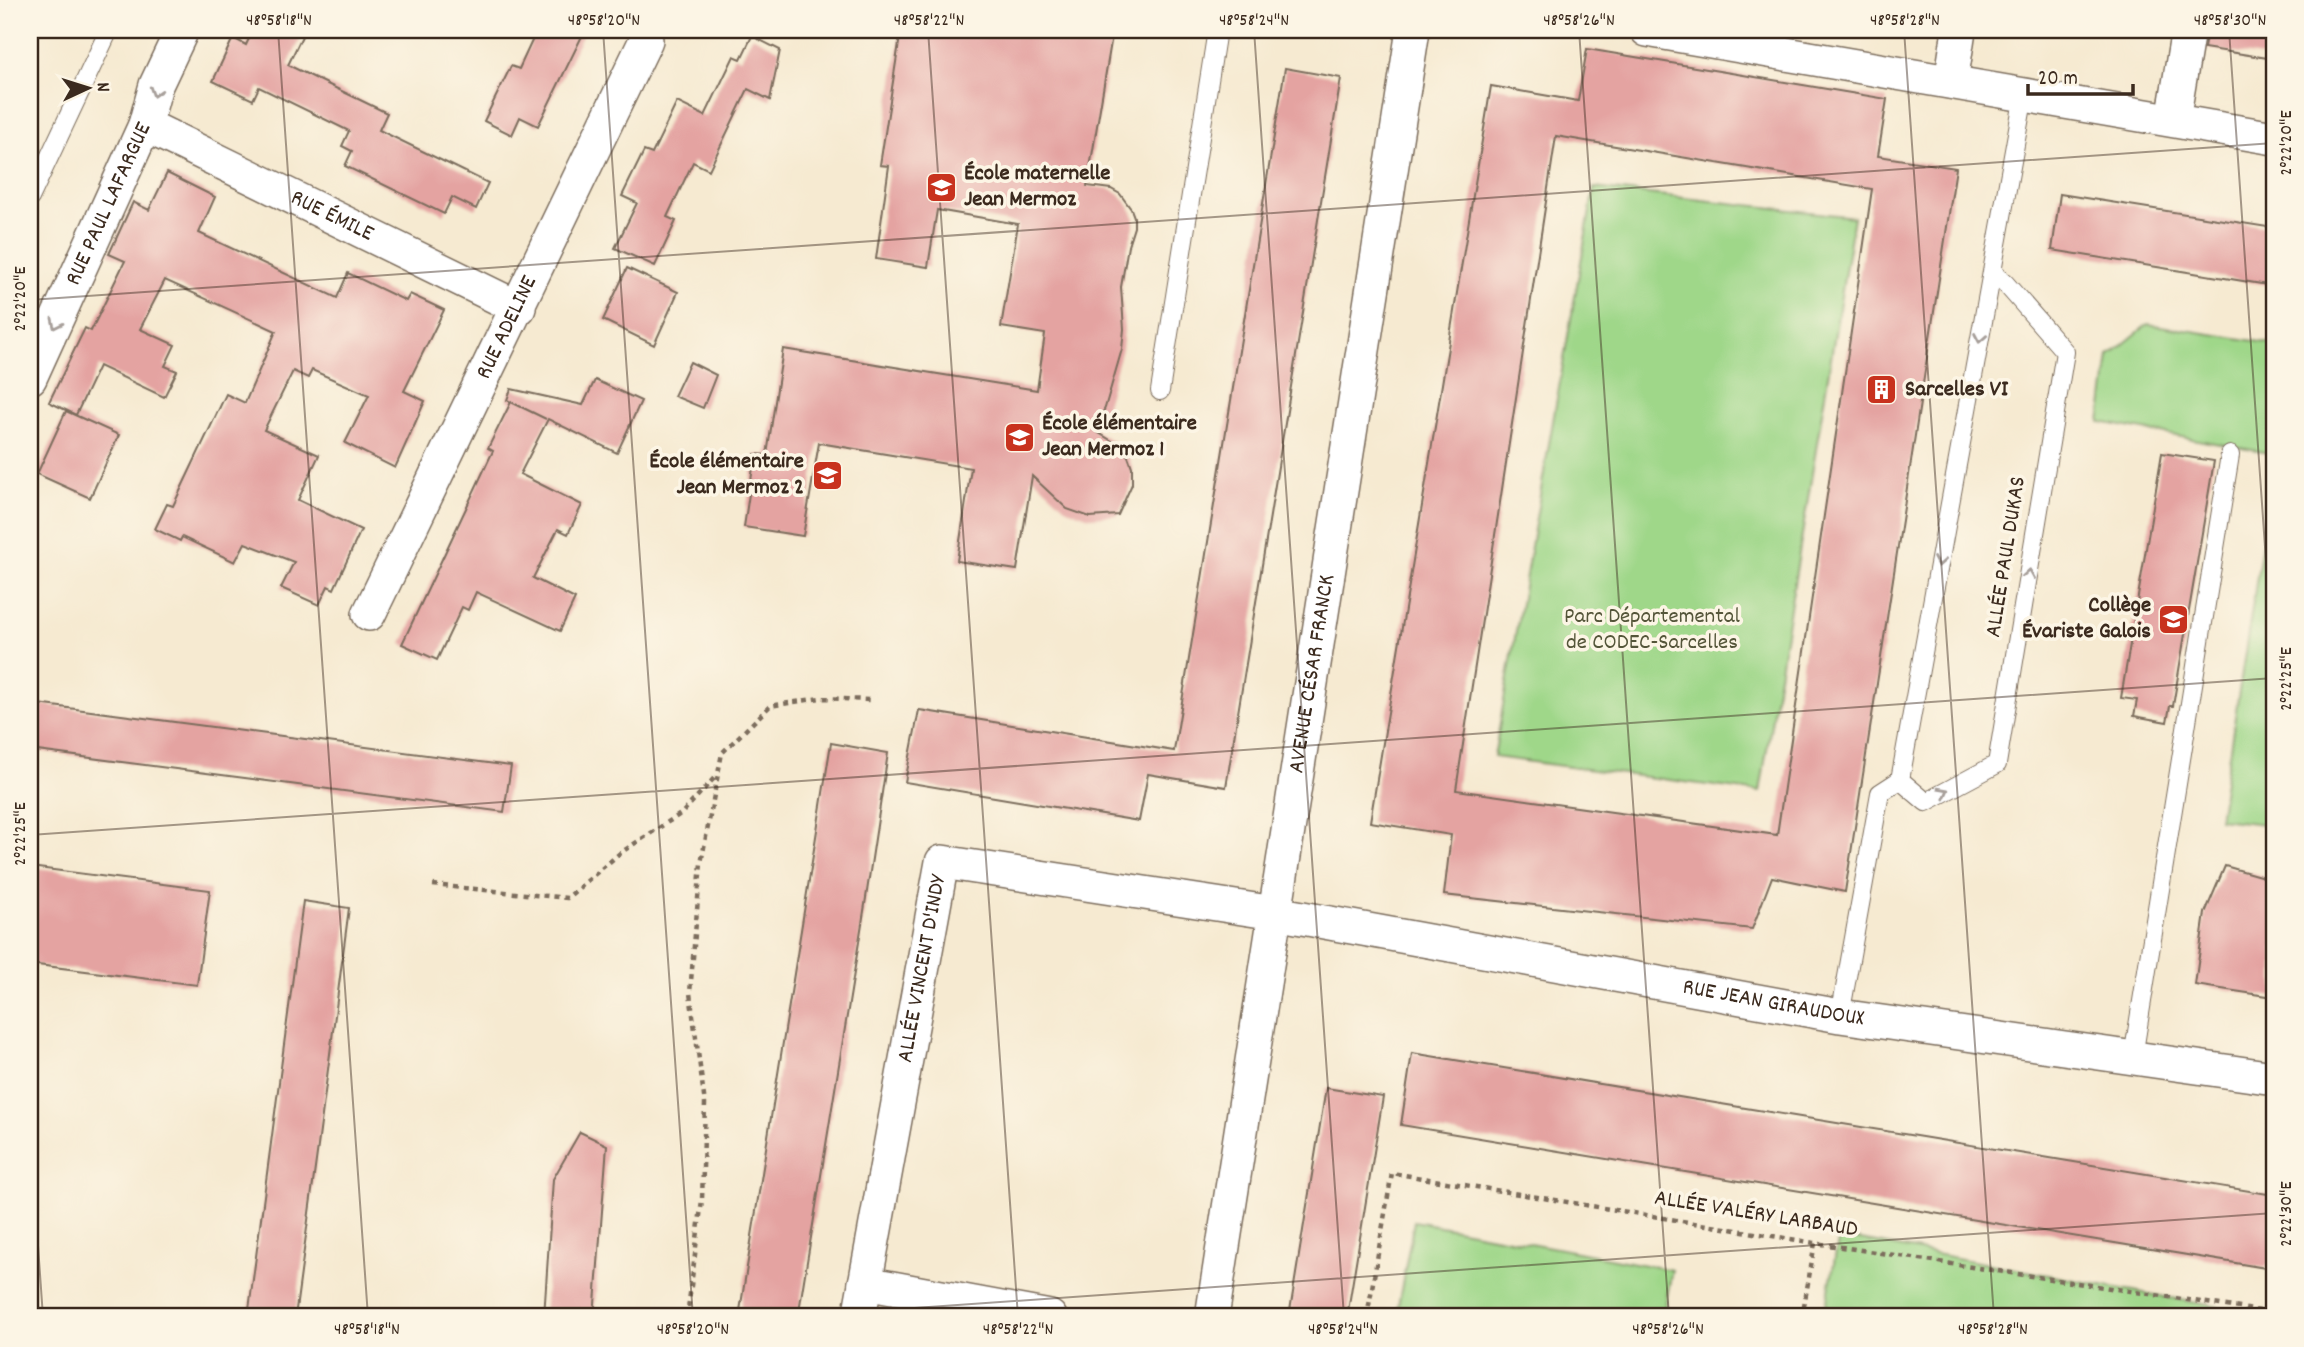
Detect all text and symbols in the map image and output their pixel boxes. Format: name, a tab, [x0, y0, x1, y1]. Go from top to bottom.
text: 48°58'18"N	[246, 9, 312, 34]
text: 48°58'20"N	[568, 9, 640, 34]
text: 48°58'22"N	[894, 9, 964, 34]
text: 48°58'24"N	[1219, 9, 1289, 34]
text: 48°58'26"N	[1543, 9, 1615, 34]
text: 48°58'28"N	[1870, 9, 1940, 34]
text: 48°58'30"N	[2194, 9, 2266, 34]
north arrow	[52, 52, 122, 122]
scale bar	[2028, 52, 2132, 96]
text: 20 m	[2038, 65, 2078, 95]
text: N	[88, 81, 115, 93]
one-way arrow	[148, 86, 163, 98]
text: 2°22'20"E	[2275, 110, 2300, 176]
street label: RUE PAUL LAFARGUE	[58, 117, 161, 291]
place label: École maternelle Jean Mermoz	[964, 158, 1110, 217]
school or university icon: École maternelle Jean Mermoz	[924, 170, 958, 204]
street label: RUE ÉMILE	[285, 182, 380, 251]
text: 2°22'20"E	[9, 266, 34, 332]
street label: RUE ADELINE	[468, 270, 546, 385]
one-way arrow	[50, 317, 64, 329]
one-way arrow	[1973, 332, 1988, 344]
building icon: Sarcelles VI	[1865, 373, 1899, 407]
place label: Sarcelles VI	[1905, 374, 2009, 407]
place label: École élémentaire Jean Mermoz 1	[1042, 408, 1197, 467]
school or university icon: École élémentaire Jean Mermoz 1	[1002, 420, 1036, 454]
place label: École élémentaire Jean Mermoz 2	[649, 446, 804, 505]
school or university icon: École élémentaire Jean Mermoz 2	[810, 458, 844, 492]
street label: ALLÉE PAUL DUKAS	[1978, 474, 2036, 640]
one-way arrow	[1933, 556, 1948, 568]
one-way arrow	[2021, 569, 2036, 580]
street label: AVENUE CÉSAR FRANCK	[1281, 572, 1344, 776]
place label: Collège Évariste Galois	[2022, 590, 2151, 649]
park label: Parc Départemental de CODEC-Sarcelles	[1564, 601, 1740, 660]
school or university icon: Collège Évariste Galois	[2157, 602, 2191, 636]
text: 2°22'25"E	[2275, 647, 2300, 711]
one-way arrow	[1937, 787, 1950, 800]
text: 2°22'25"E	[9, 802, 34, 866]
street label: ALLÉE VINCENT D'INDY	[889, 872, 956, 1065]
street label: RUE JEAN GIRAUDOUX	[1680, 971, 1866, 1036]
text: 2°22'30"E	[2275, 1181, 2300, 1247]
street label: ALLÉE VALÉRY LARBAUD	[1652, 1183, 1860, 1247]
text: 48°58'18"N	[334, 1318, 400, 1343]
text: 48°58'20"N	[657, 1318, 729, 1343]
text: 48°58'22"N	[983, 1318, 1053, 1343]
text: 48°58'24"N	[1308, 1318, 1378, 1343]
text: 48°58'26"N	[1632, 1318, 1704, 1343]
text: 48°58'28"N	[1958, 1318, 2028, 1343]

